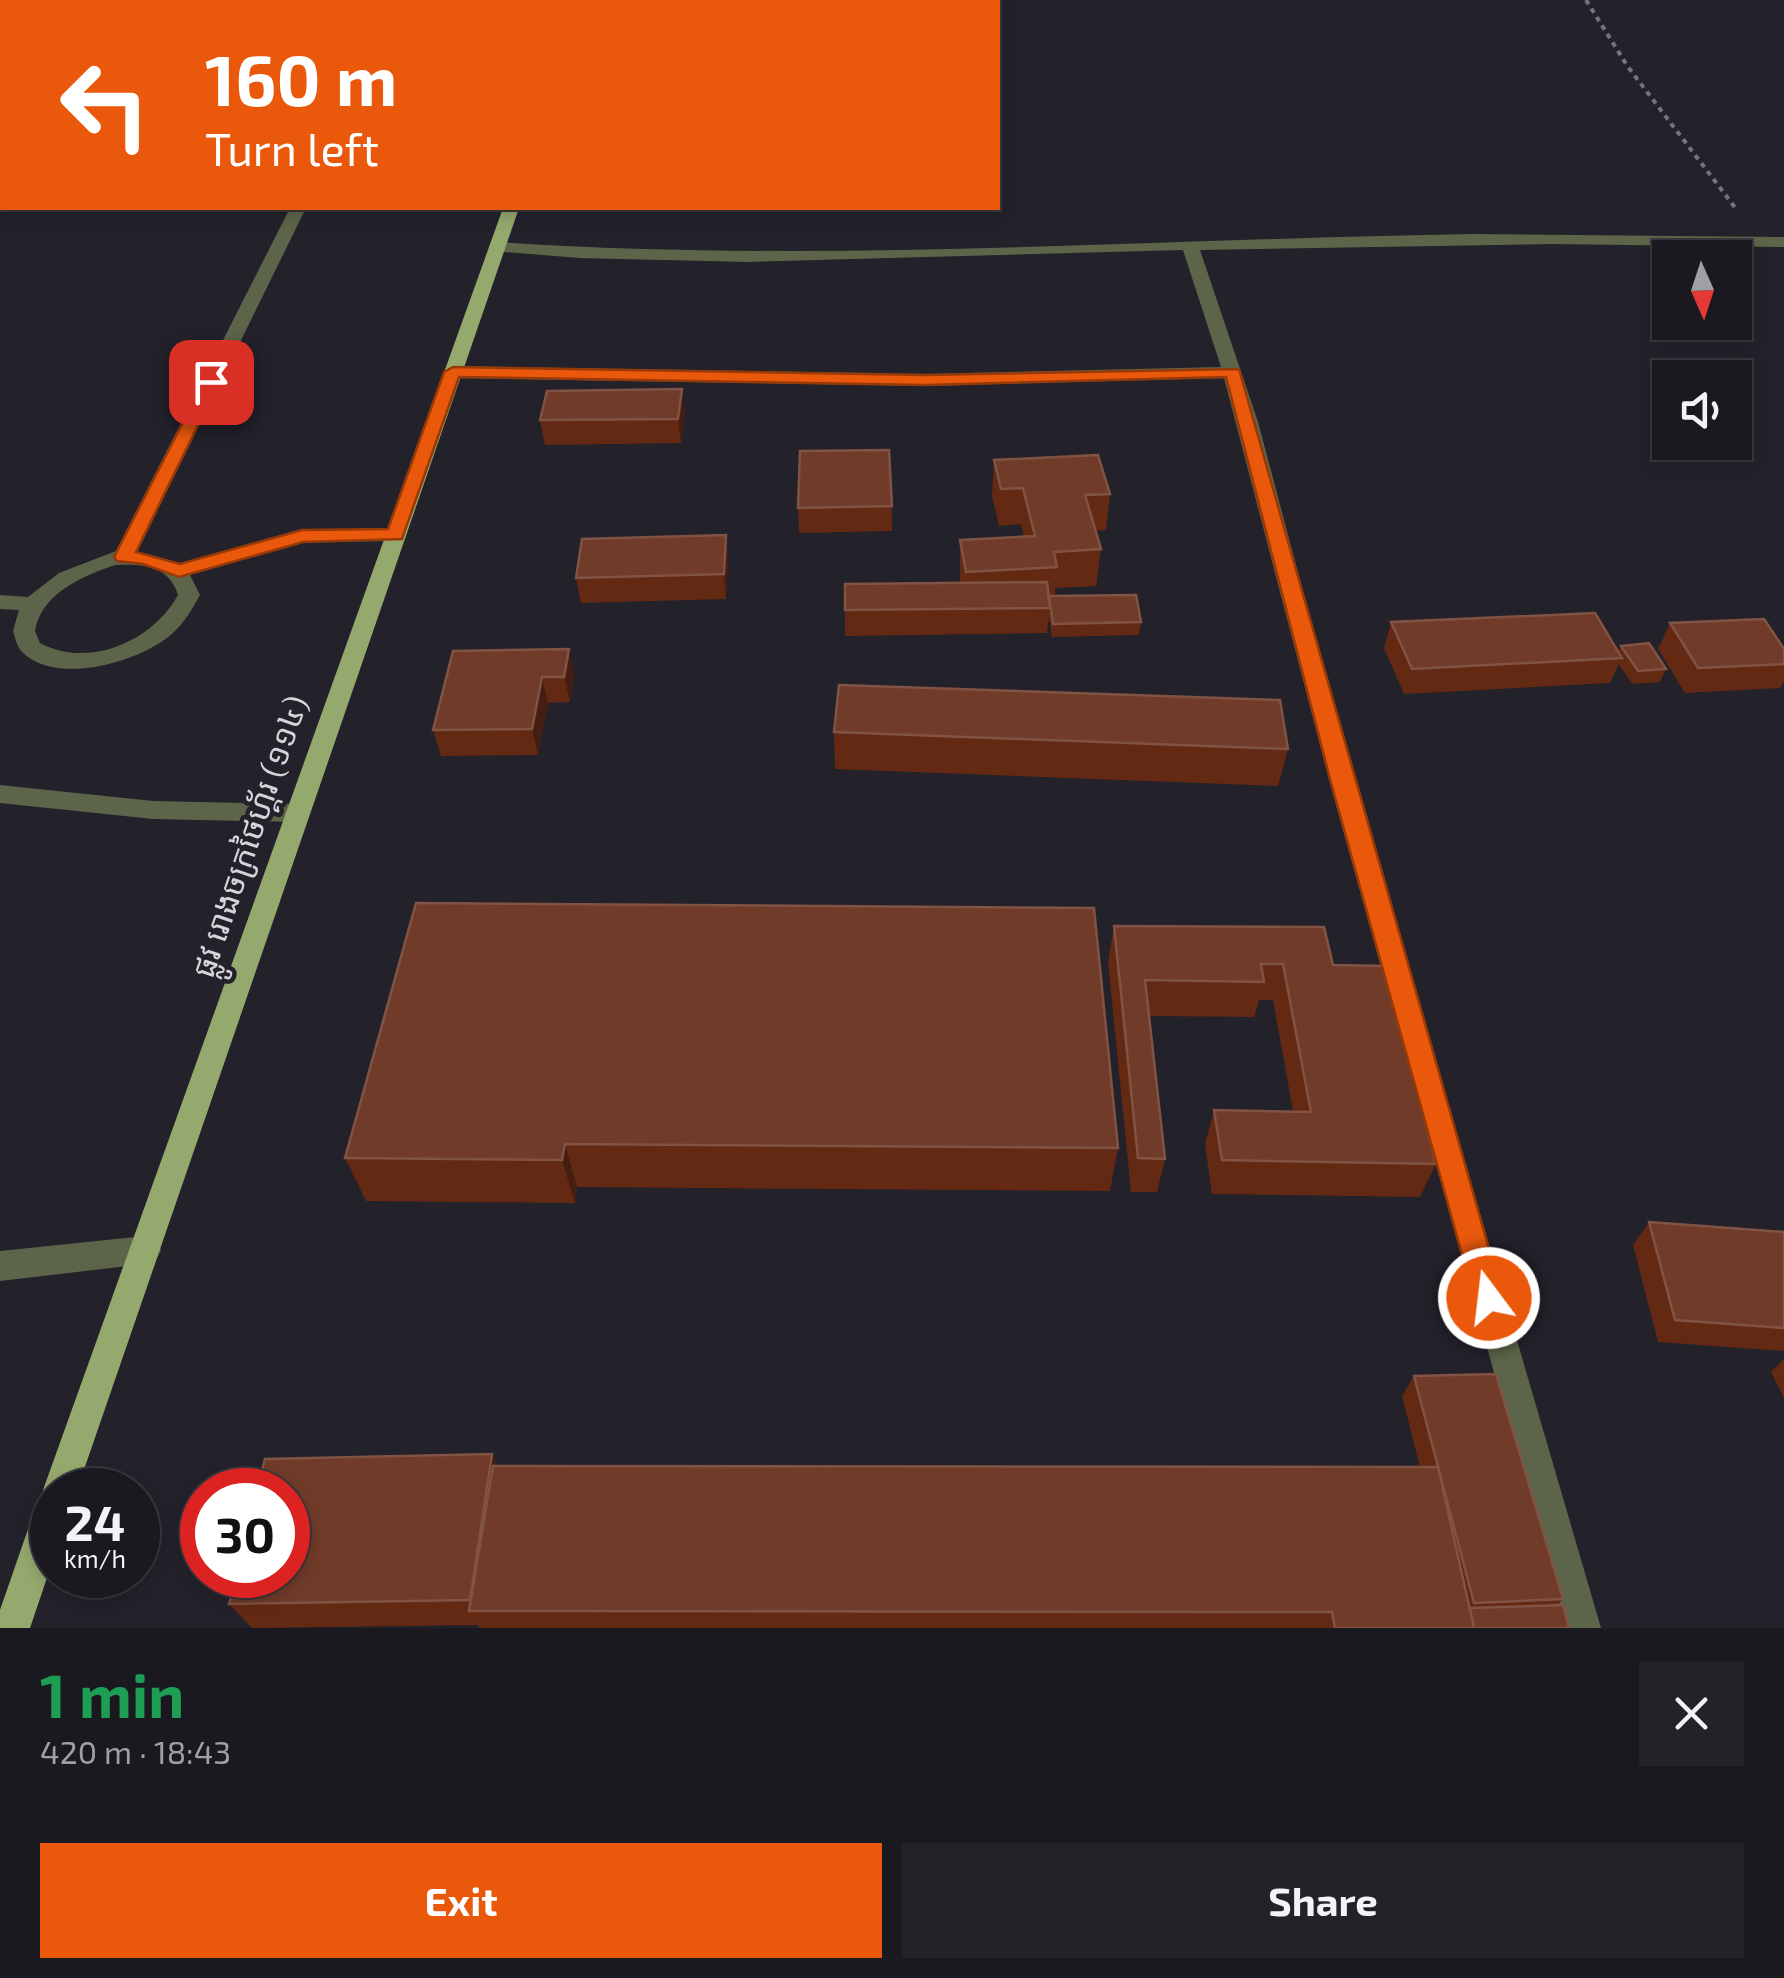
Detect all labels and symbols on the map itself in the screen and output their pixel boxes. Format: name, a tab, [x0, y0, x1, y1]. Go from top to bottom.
north arrow	[1652, 240, 1752, 340]
pin	[169, 340, 254, 425]
street label: ផ្លូវ រោងចក្រថៃហ្គ័រ (១១៤)	[182, 690, 325, 986]
position arrow	[1437, 1246, 1541, 1350]
speed limit sign: 30	[180, 1468, 310, 1598]

